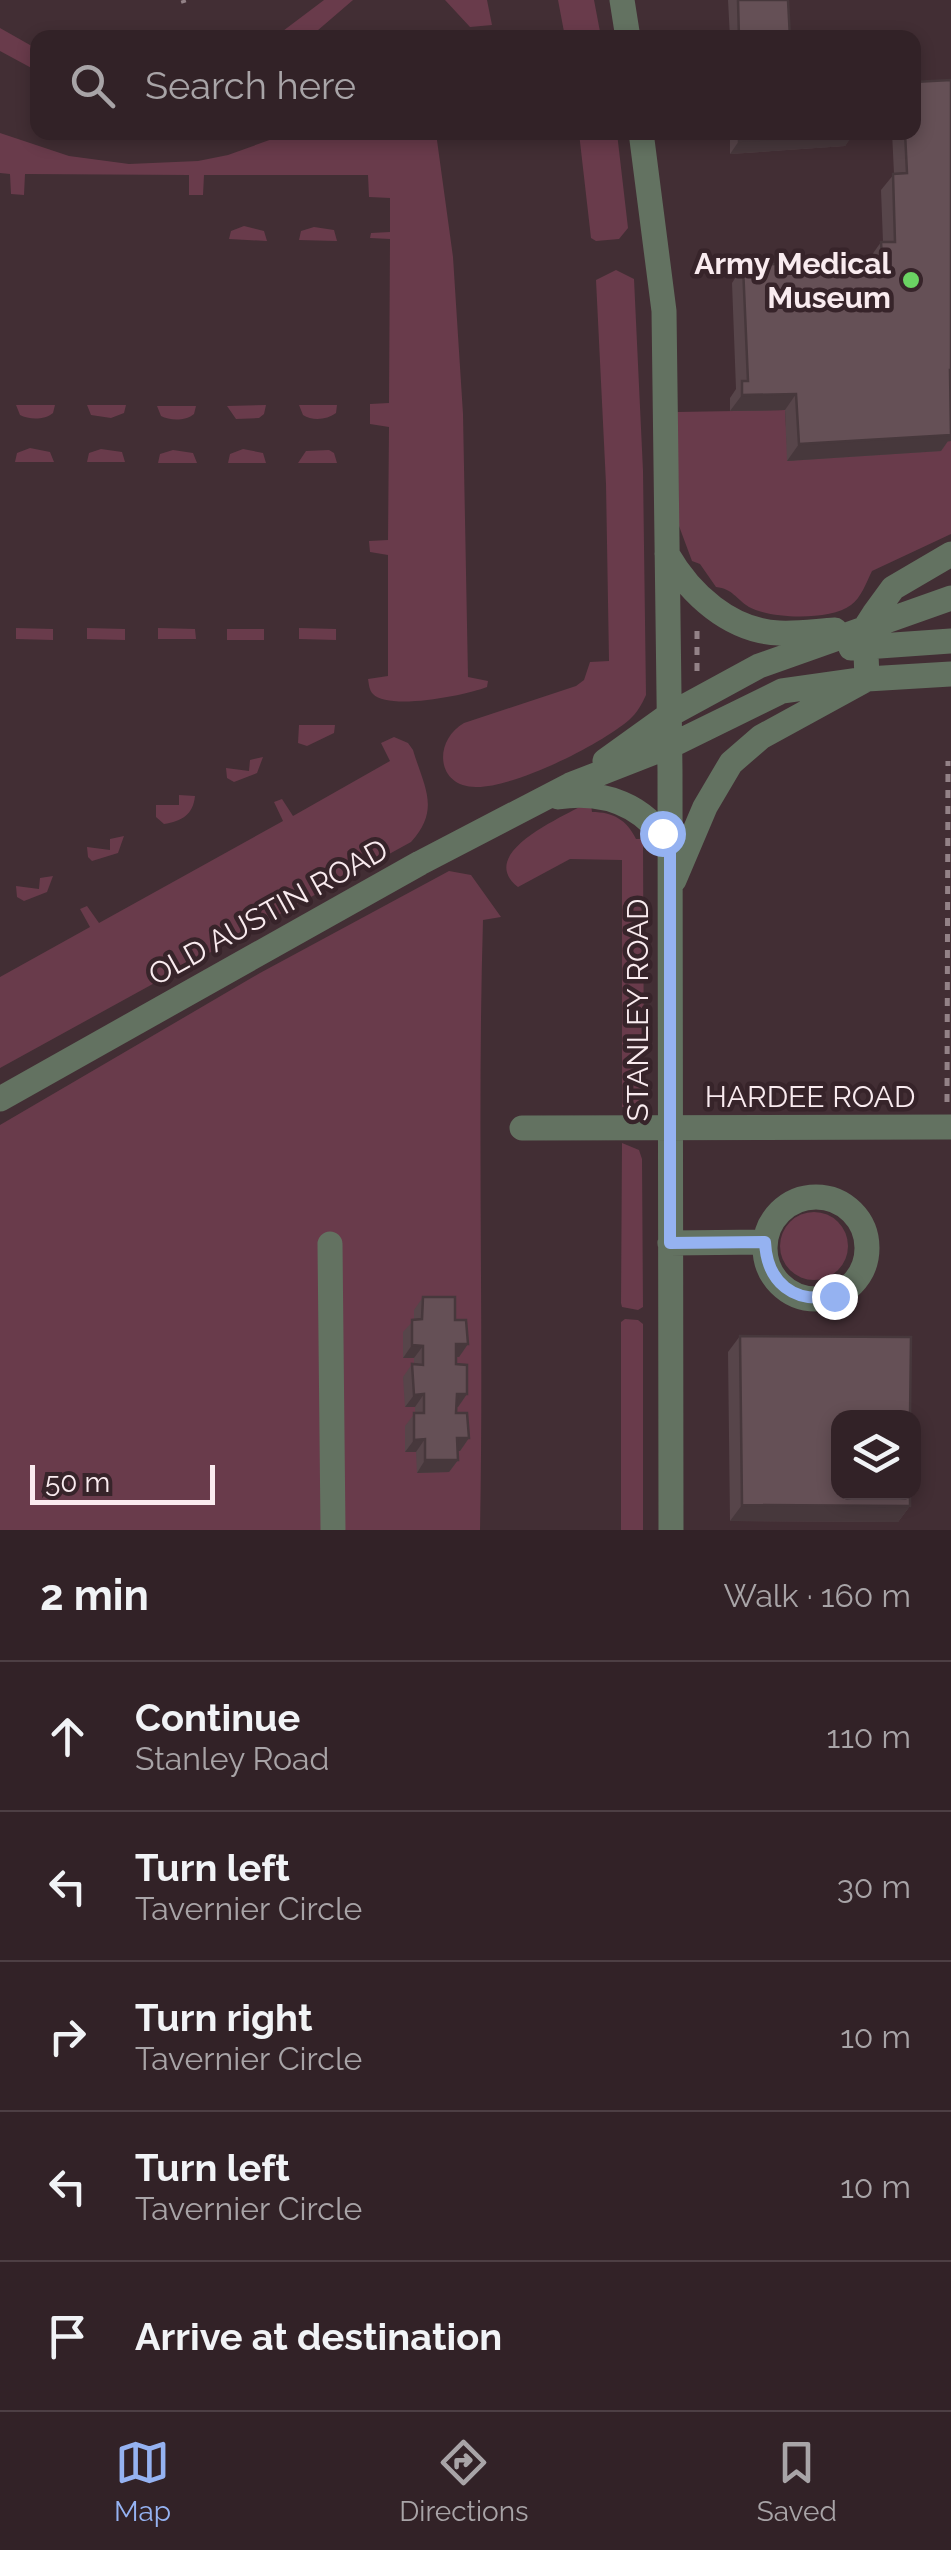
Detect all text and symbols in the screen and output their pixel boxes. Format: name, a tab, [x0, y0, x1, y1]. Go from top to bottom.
search box	[30, 30, 921, 140]
icon: search	[65, 58, 120, 113]
text: Search here	[145, 63, 356, 108]
place label: Army Medical Museum	[694, 246, 891, 315]
marker: Army Medical Museum	[900, 269, 922, 291]
route start	[640, 811, 686, 857]
street label: OLD AUSTIN ROAD	[142, 832, 394, 992]
street label: STANLEY ROAD	[620, 899, 655, 1121]
street label: HARDEE ROAD	[705, 1079, 915, 1114]
route end	[812, 1274, 858, 1320]
map controls	[831, 1410, 921, 1500]
button: layers	[831, 1410, 921, 1500]
scale bar	[30, 1460, 215, 1504]
text: 50 m	[45, 1466, 110, 1499]
text: 2 min	[40, 1571, 149, 1620]
text: Walk · 160 m	[724, 1577, 911, 1614]
text: Continue	[135, 1695, 300, 1740]
icon: ahead	[40, 1709, 95, 1764]
text: 110 m	[826, 1718, 911, 1755]
text: Stanley Road	[135, 1740, 329, 1777]
text: Turn left	[135, 1845, 290, 1890]
icon: left	[40, 1859, 95, 1914]
text: 30 m	[837, 1868, 911, 1905]
text: Tavernier Circle	[135, 1890, 362, 1927]
text: Turn right	[135, 1995, 312, 2040]
icon: right	[40, 2009, 95, 2064]
text: 10 m	[840, 2018, 911, 2055]
text: Tavernier Circle	[135, 2040, 362, 2077]
text: Turn left	[135, 2145, 290, 2190]
icon: left	[40, 2159, 95, 2214]
text: 10 m	[840, 2168, 911, 2205]
text: Tavernier Circle	[135, 2190, 362, 2227]
icon: arrive	[40, 2309, 95, 2364]
text: Arrive at destination	[135, 2314, 502, 2359]
tab: Map	[114, 2435, 171, 2528]
tab: Directions	[399, 2435, 529, 2528]
tab: Saved	[757, 2435, 837, 2528]

